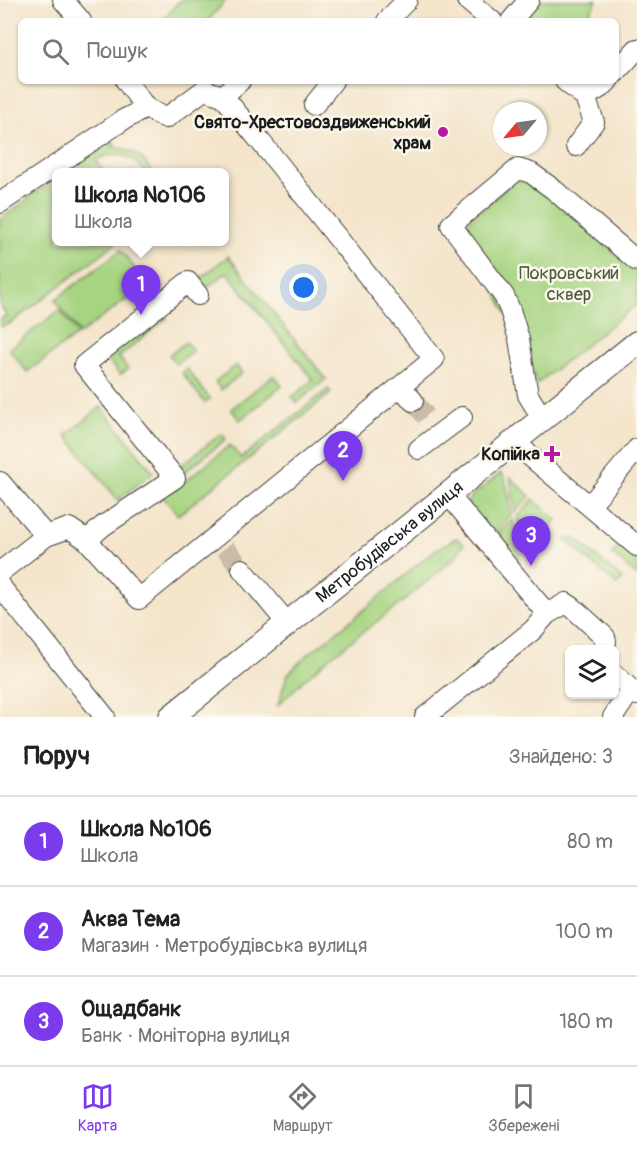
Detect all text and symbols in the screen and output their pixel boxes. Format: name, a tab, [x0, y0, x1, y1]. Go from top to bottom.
search box	[18, 18, 619, 84]
icon: search	[39, 35, 72, 68]
text: Пошук	[87, 37, 148, 65]
north arrow	[493, 102, 547, 156]
place label: Свято-Хрестовоздвиженський храм	[194, 111, 431, 155]
marker: Свято-Хрестовоздвиженський храм	[436, 125, 450, 139]
popup	[52, 168, 229, 246]
text: Школа №106	[75, 181, 206, 209]
text: Школа	[75, 209, 132, 234]
park label: Покровський сквер	[519, 262, 619, 306]
pin: 1	[122, 266, 160, 315]
your location	[289, 273, 318, 302]
pin: 2	[324, 432, 362, 481]
place label: Копійка	[481, 443, 541, 466]
marker: Копійка	[545, 447, 559, 461]
street label: Метробудівська вулиця	[311, 476, 468, 608]
pin: 3	[512, 516, 550, 566]
map controls	[565, 645, 619, 699]
button: layers	[565, 645, 619, 699]
text: Поруч	[24, 740, 90, 772]
text: Знайдено: 3	[509, 744, 613, 769]
text: Школа №106	[81, 815, 212, 843]
text: 1	[40, 829, 47, 854]
text: 80 m	[567, 829, 613, 854]
text: Школа	[81, 843, 138, 868]
text: Аква Тема	[81, 905, 180, 933]
text: 2	[38, 919, 49, 944]
text: 100 m	[556, 919, 613, 944]
text: Магазин · Метробудівська вулиця	[81, 933, 367, 958]
text: Ощадбанк	[81, 995, 181, 1023]
text: 3	[38, 1009, 49, 1034]
text: 180 m	[559, 1009, 613, 1034]
text: Банк · Моніторна вулиця	[81, 1023, 290, 1048]
tab: Карта	[78, 1080, 117, 1136]
tab: Маршрут	[273, 1080, 333, 1136]
tab: Збережені	[488, 1080, 559, 1136]

